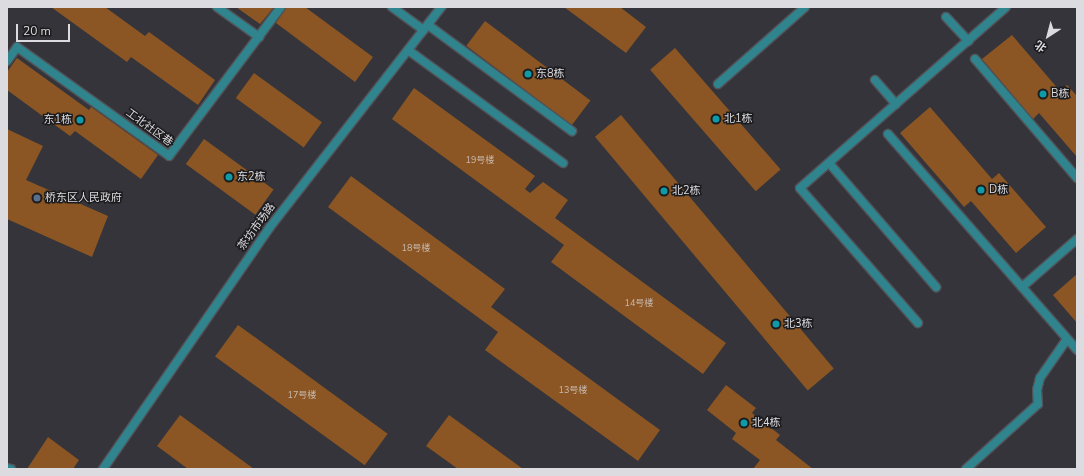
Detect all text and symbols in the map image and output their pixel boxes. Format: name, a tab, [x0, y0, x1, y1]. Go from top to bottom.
scale bar	[18, 16, 72, 42]
north arrow	[1028, 16, 1068, 56]
text: 20 m	[23, 23, 51, 39]
text: 北	[1032, 37, 1050, 55]
place label: 东8栋	[536, 67, 565, 81]
marker: 东8栋	[523, 69, 533, 79]
place label: B栋	[1051, 87, 1069, 101]
marker: B栋	[1038, 89, 1048, 99]
street label: 工北社区巷	[123, 106, 175, 150]
place label: 北1栋	[724, 112, 753, 126]
place label: 东1栋	[43, 113, 72, 127]
marker: 北1栋	[711, 114, 721, 124]
marker: 东1栋	[75, 115, 85, 125]
house number: 19号楼	[466, 155, 494, 165]
place label: 东2栋	[237, 170, 266, 184]
marker: 东2栋	[224, 172, 234, 182]
place label: D栋	[989, 183, 1008, 197]
place label: 北2栋	[672, 184, 701, 198]
marker: D栋	[976, 185, 986, 195]
marker: 北2栋	[659, 186, 669, 196]
place label: 桥东区人民政府	[45, 191, 122, 205]
marker: 桥东区人民政府	[32, 193, 42, 203]
street label: 茶坊市场路	[235, 201, 279, 253]
house number: 18号楼	[402, 243, 430, 253]
house number: 14号楼	[625, 298, 653, 308]
place label: 北3栋	[784, 317, 813, 331]
marker: 北3栋	[771, 319, 781, 329]
house number: 13号楼	[559, 385, 587, 395]
house number: 17号楼	[288, 390, 316, 400]
place label: 北4栋	[752, 416, 781, 430]
marker: 北4栋	[739, 418, 749, 428]

